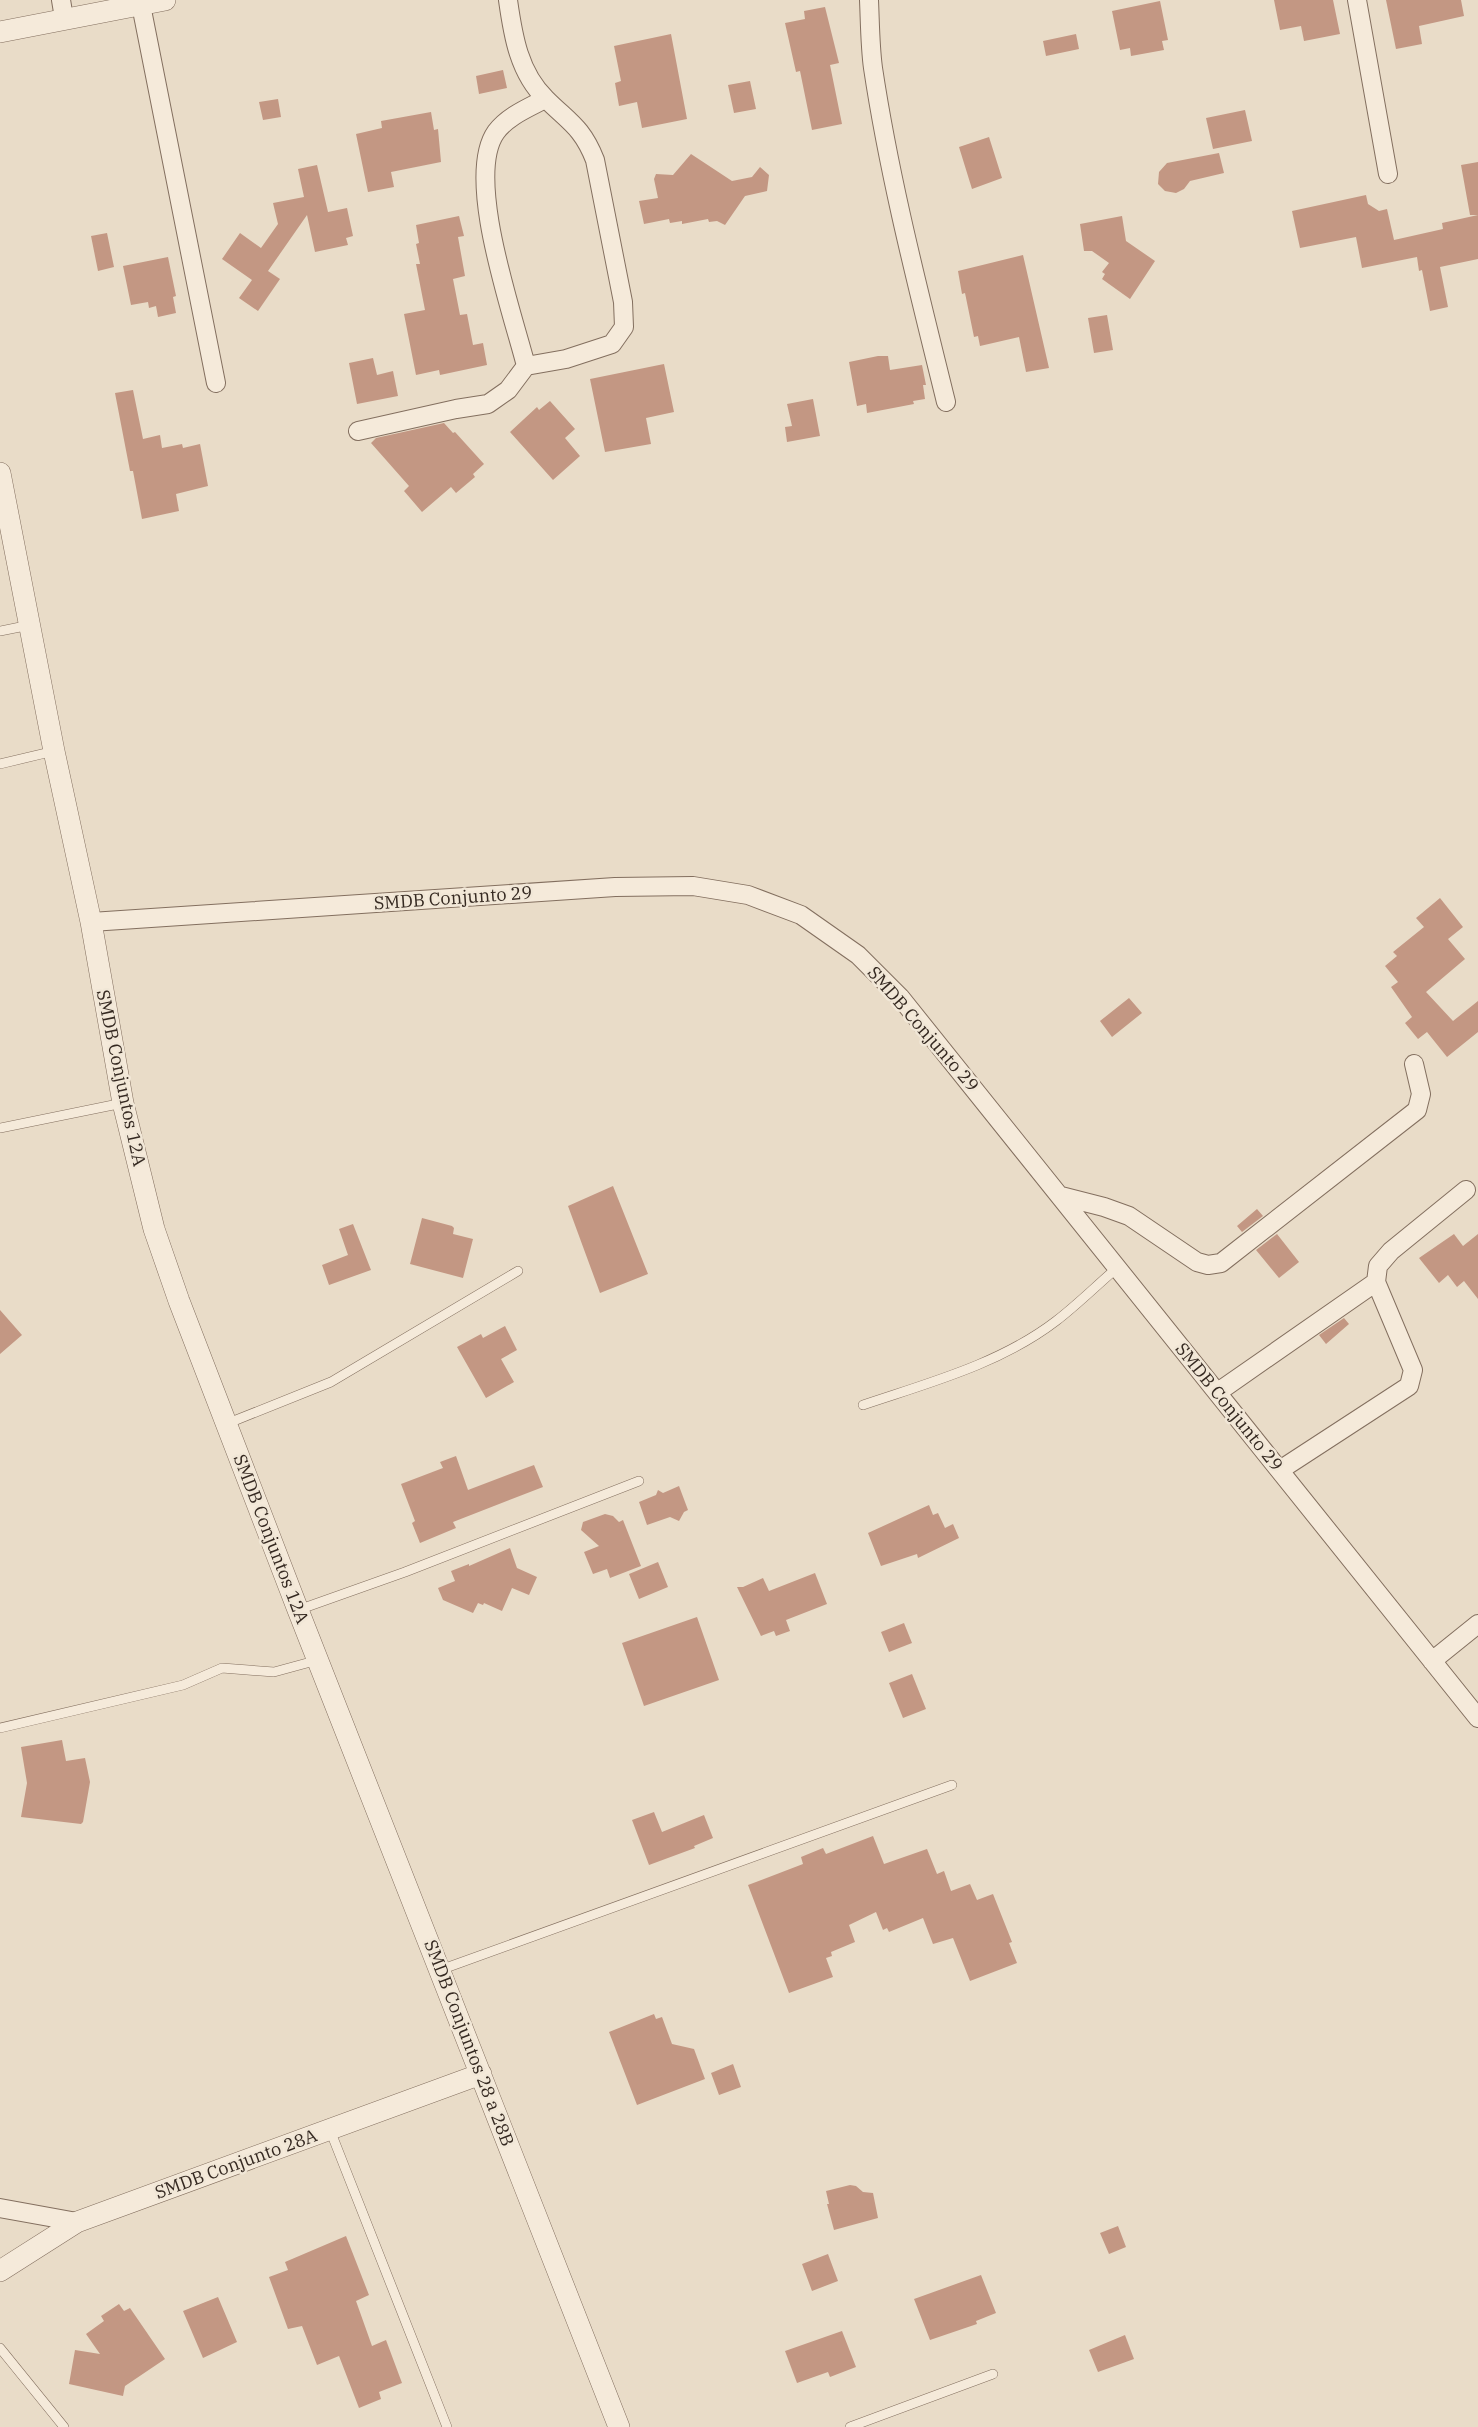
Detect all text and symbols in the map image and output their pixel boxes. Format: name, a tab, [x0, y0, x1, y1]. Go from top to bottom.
street label: SMDB Conjunto 29	[373, 880, 533, 915]
street label: SMDB Conjunto 29	[863, 961, 984, 1096]
street label: SMDB Conjuntos 12A	[92, 988, 152, 1169]
street label: SMDB Conjunto 29	[1170, 1338, 1288, 1476]
street label: SMDB Conjuntos 12A	[228, 1451, 315, 1628]
street label: SMDB Conjuntos 28 a 28B	[419, 1936, 520, 2149]
street label: SMDB Conjunto 28A	[152, 2123, 321, 2204]

